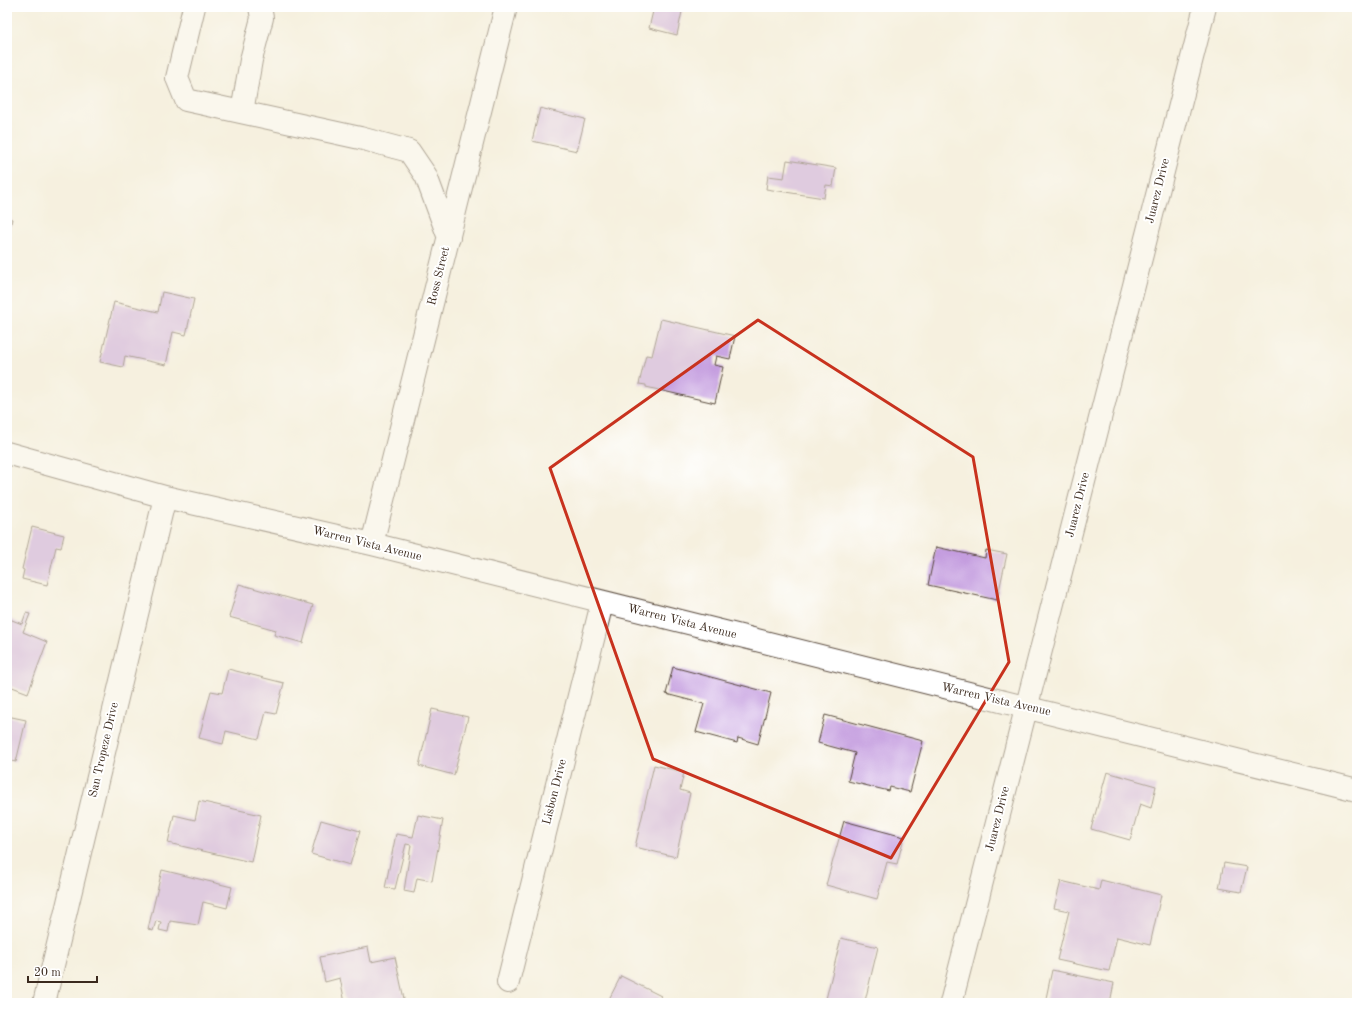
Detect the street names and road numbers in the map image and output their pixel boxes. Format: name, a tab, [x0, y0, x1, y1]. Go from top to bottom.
street label: Juarez Drive	[1144, 157, 1172, 225]
street label: Ross Street	[426, 245, 452, 307]
street label: Juarez Drive	[1064, 471, 1092, 539]
street label: Warren Vista Avenue	[311, 525, 423, 563]
street label: Warren Vista Avenue	[626, 603, 738, 641]
street label: Warren Vista Avenue	[940, 682, 1052, 719]
street label: San Tropeze Drive	[87, 701, 121, 799]
street label: Lisbon Drive	[541, 757, 569, 826]
street label: Juarez Drive	[984, 785, 1012, 853]

